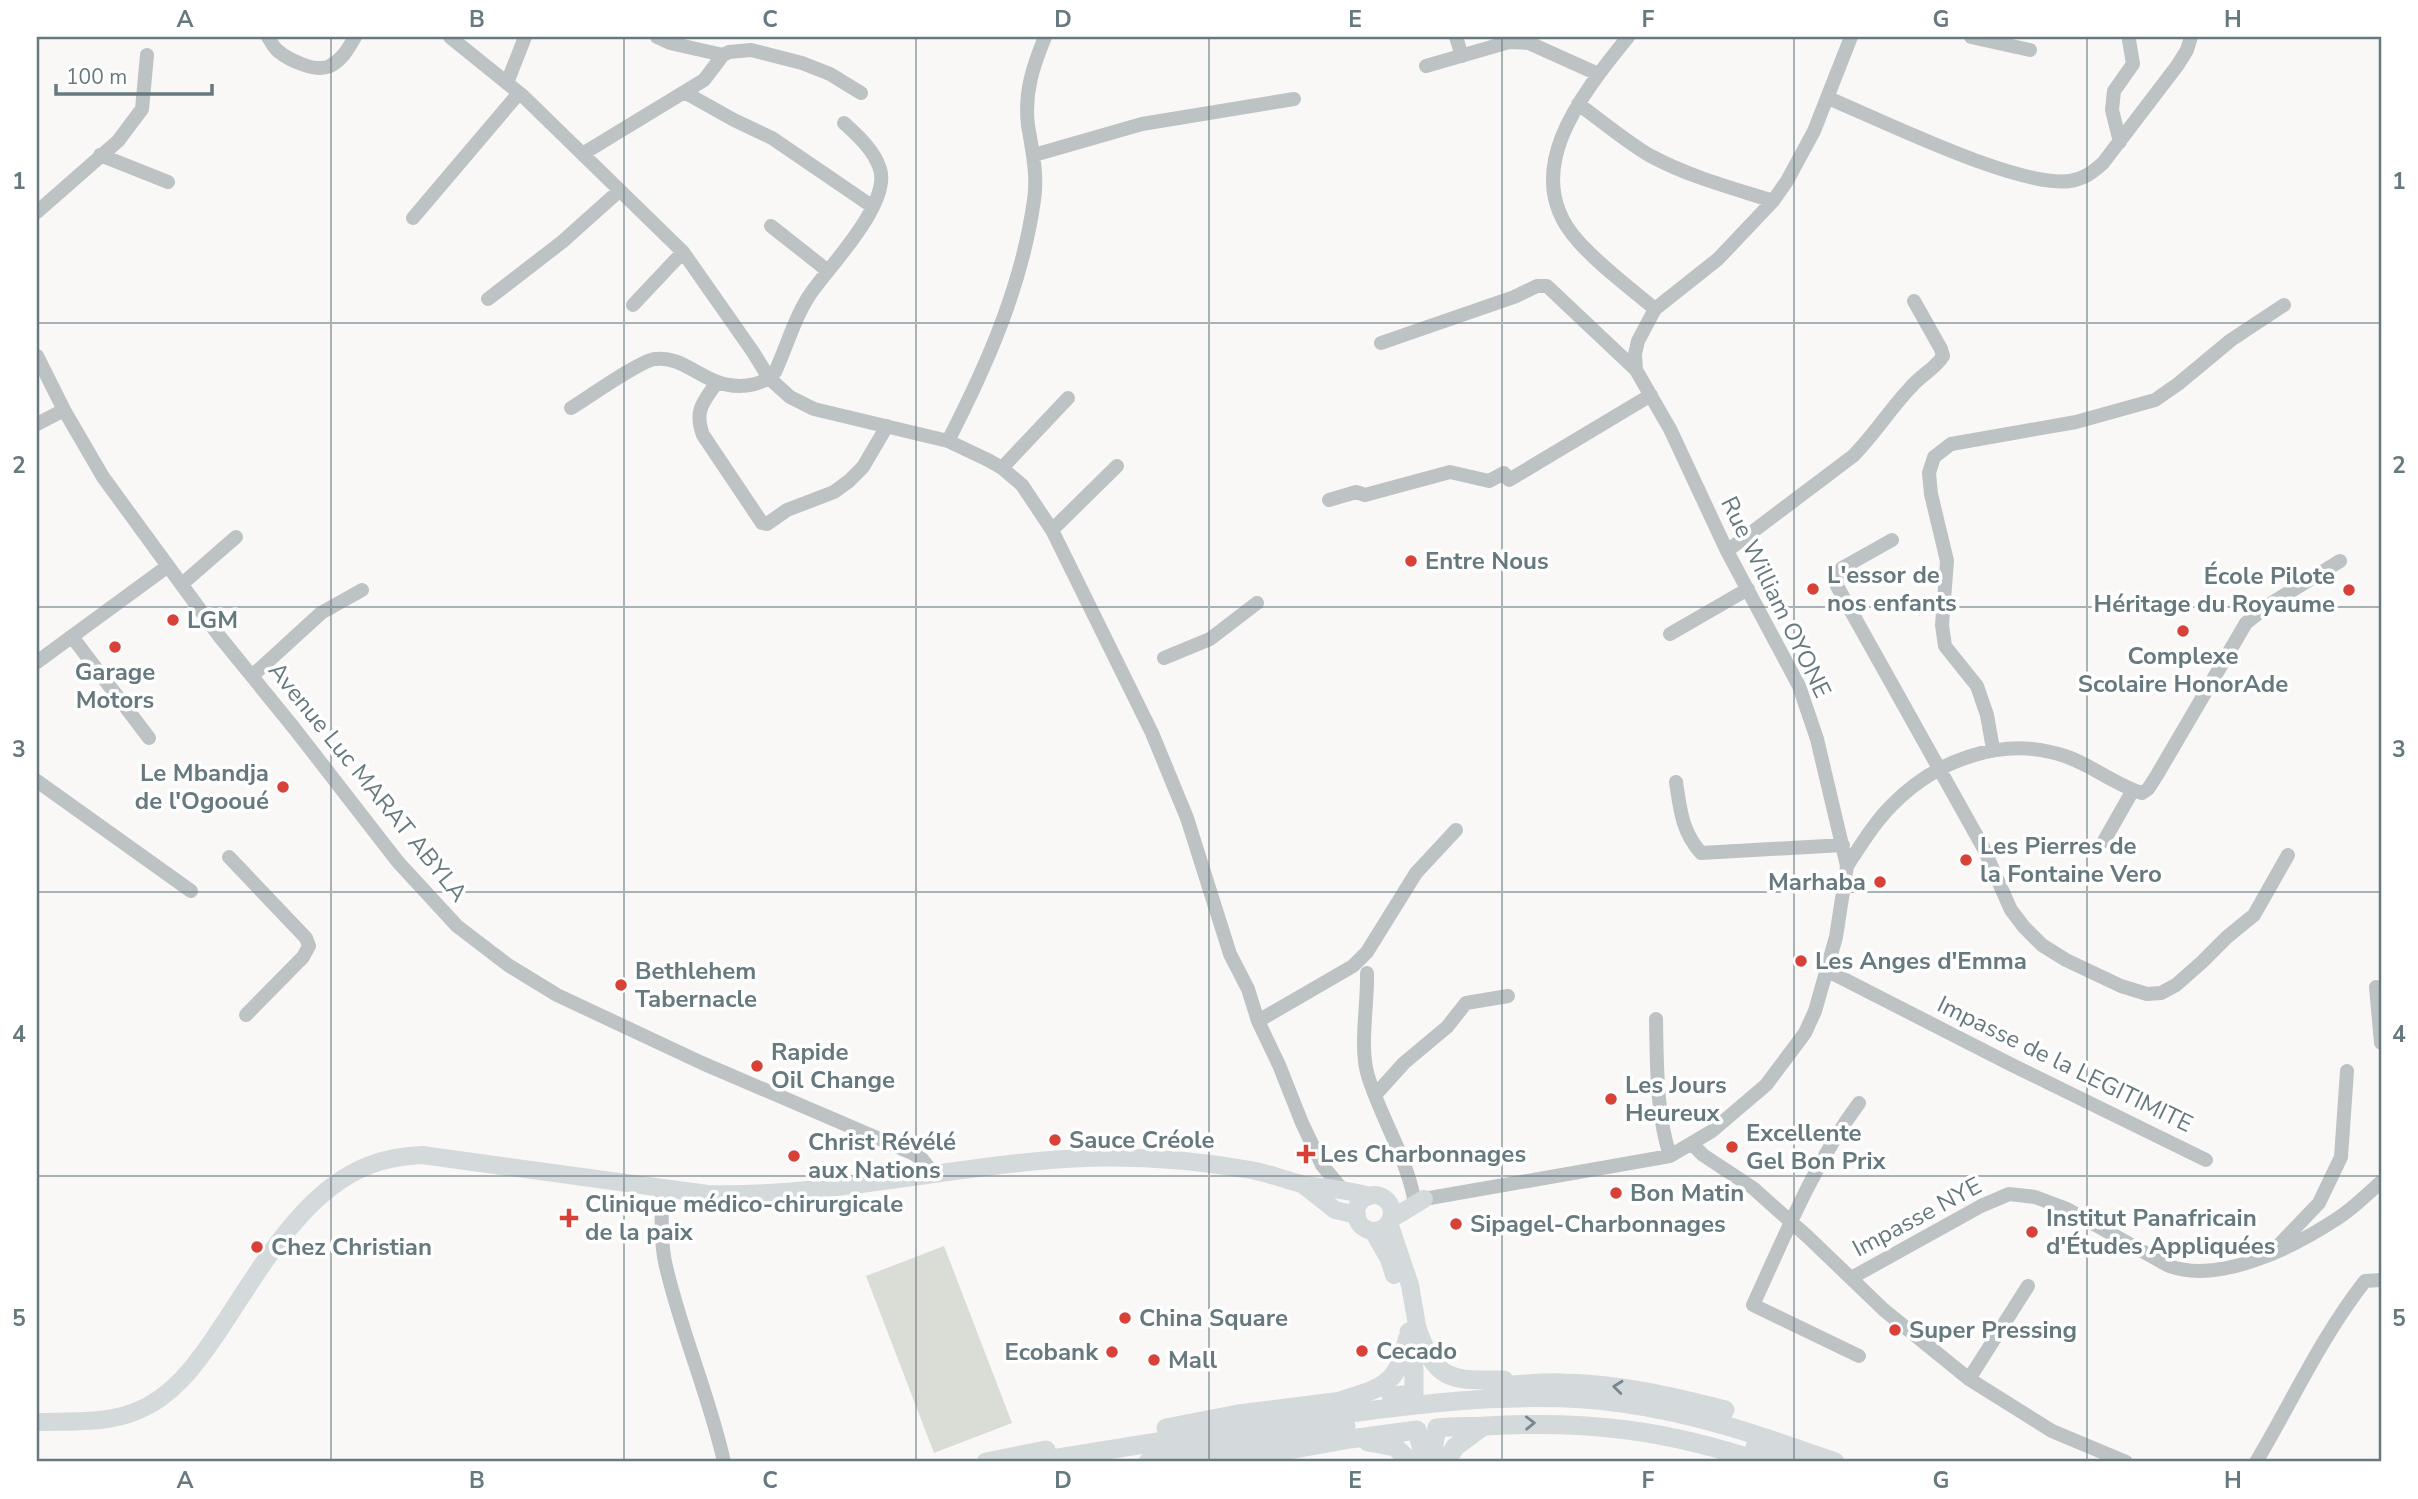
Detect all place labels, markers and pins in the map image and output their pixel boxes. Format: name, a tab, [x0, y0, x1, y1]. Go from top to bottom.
place label: Entre Nous	[1425, 545, 1549, 577]
marker: Entre Nous	[1403, 553, 1419, 569]
place label: L'essor de nos enfants	[1827, 559, 1957, 619]
place label: École Pilote Héritage du Royaume	[2094, 560, 2335, 620]
marker: L'essor de nos enfants	[1805, 581, 1821, 597]
marker: École Pilote Héritage du Royaume	[2341, 582, 2357, 598]
place label: LGM	[187, 604, 238, 636]
marker: LGM	[165, 612, 181, 628]
marker: Complexe Scolaire HonorAde	[2175, 623, 2191, 639]
marker: Garage Motors	[107, 639, 123, 655]
place label: Complexe Scolaire HonorAde	[2078, 640, 2288, 700]
place label: Garage Motors	[75, 656, 155, 716]
place label: Le Mbandja de l'Ogooué	[135, 757, 269, 817]
marker: Le Mbandja de l'Ogooué	[275, 779, 291, 795]
place label: Les Pierres de la Fontaine Vero	[1980, 830, 2162, 890]
marker: Les Pierres de la Fontaine Vero	[1958, 852, 1974, 868]
place label: Marhaba	[1768, 866, 1866, 898]
marker: Marhaba	[1872, 874, 1888, 890]
place label: Les Anges d'Emma	[1815, 945, 2027, 977]
marker: Les Anges d'Emma	[1793, 953, 1809, 969]
place label: Bethlehem Tabernacle	[635, 955, 757, 1015]
marker: Bethlehem Tabernacle	[613, 977, 629, 993]
place label: Rapide Oil Change	[771, 1036, 895, 1096]
marker: Rapide Oil Change	[749, 1058, 765, 1074]
place label: Les Jours Heureux	[1625, 1069, 1727, 1129]
marker: Les Jours Heureux	[1603, 1091, 1619, 1107]
place label: Excellente Gel Bon Prix	[1746, 1117, 1887, 1177]
place label: Sauce Créole	[1069, 1124, 1215, 1156]
place label: Christ Révélé aux Nations	[808, 1126, 956, 1186]
marker: Sauce Créole	[1047, 1132, 1063, 1148]
place label: Les Charbonnages	[1320, 1138, 1526, 1170]
marker: Excellente Gel Bon Prix	[1724, 1139, 1740, 1155]
marker: Les Charbonnages	[1298, 1146, 1314, 1162]
marker: Christ Révélé aux Nations	[786, 1148, 802, 1164]
place label: Bon Matin	[1630, 1177, 1744, 1209]
marker: Bon Matin	[1608, 1185, 1624, 1201]
place label: Clinique médico-chirurgicale de la paix	[585, 1188, 903, 1248]
place label: Institut Panafricain d'Études Appliquées	[2046, 1202, 2276, 1262]
marker: Clinique médico-chirurgicale de la paix	[559, 1208, 579, 1228]
place label: Sipagel-Charbonnages	[1470, 1208, 1726, 1240]
marker: Sipagel-Charbonnages	[1448, 1216, 1464, 1232]
marker: Institut Panafricain d'Études Appliquées	[2024, 1224, 2040, 1240]
place label: Chez Christian	[271, 1231, 432, 1263]
marker: Chez Christian	[249, 1239, 265, 1255]
place label: China Square	[1139, 1302, 1288, 1334]
marker: China Square	[1117, 1310, 1133, 1326]
place label: Super Pressing	[1909, 1314, 2077, 1346]
marker: Super Pressing	[1887, 1322, 1903, 1338]
place label: Cecado	[1376, 1335, 1457, 1367]
place label: Ecobank	[1004, 1336, 1099, 1368]
marker: Cecado	[1354, 1343, 1370, 1359]
marker: Ecobank	[1104, 1344, 1120, 1360]
place label: Mall	[1168, 1344, 1218, 1376]
marker: Mall	[1146, 1352, 1162, 1368]

